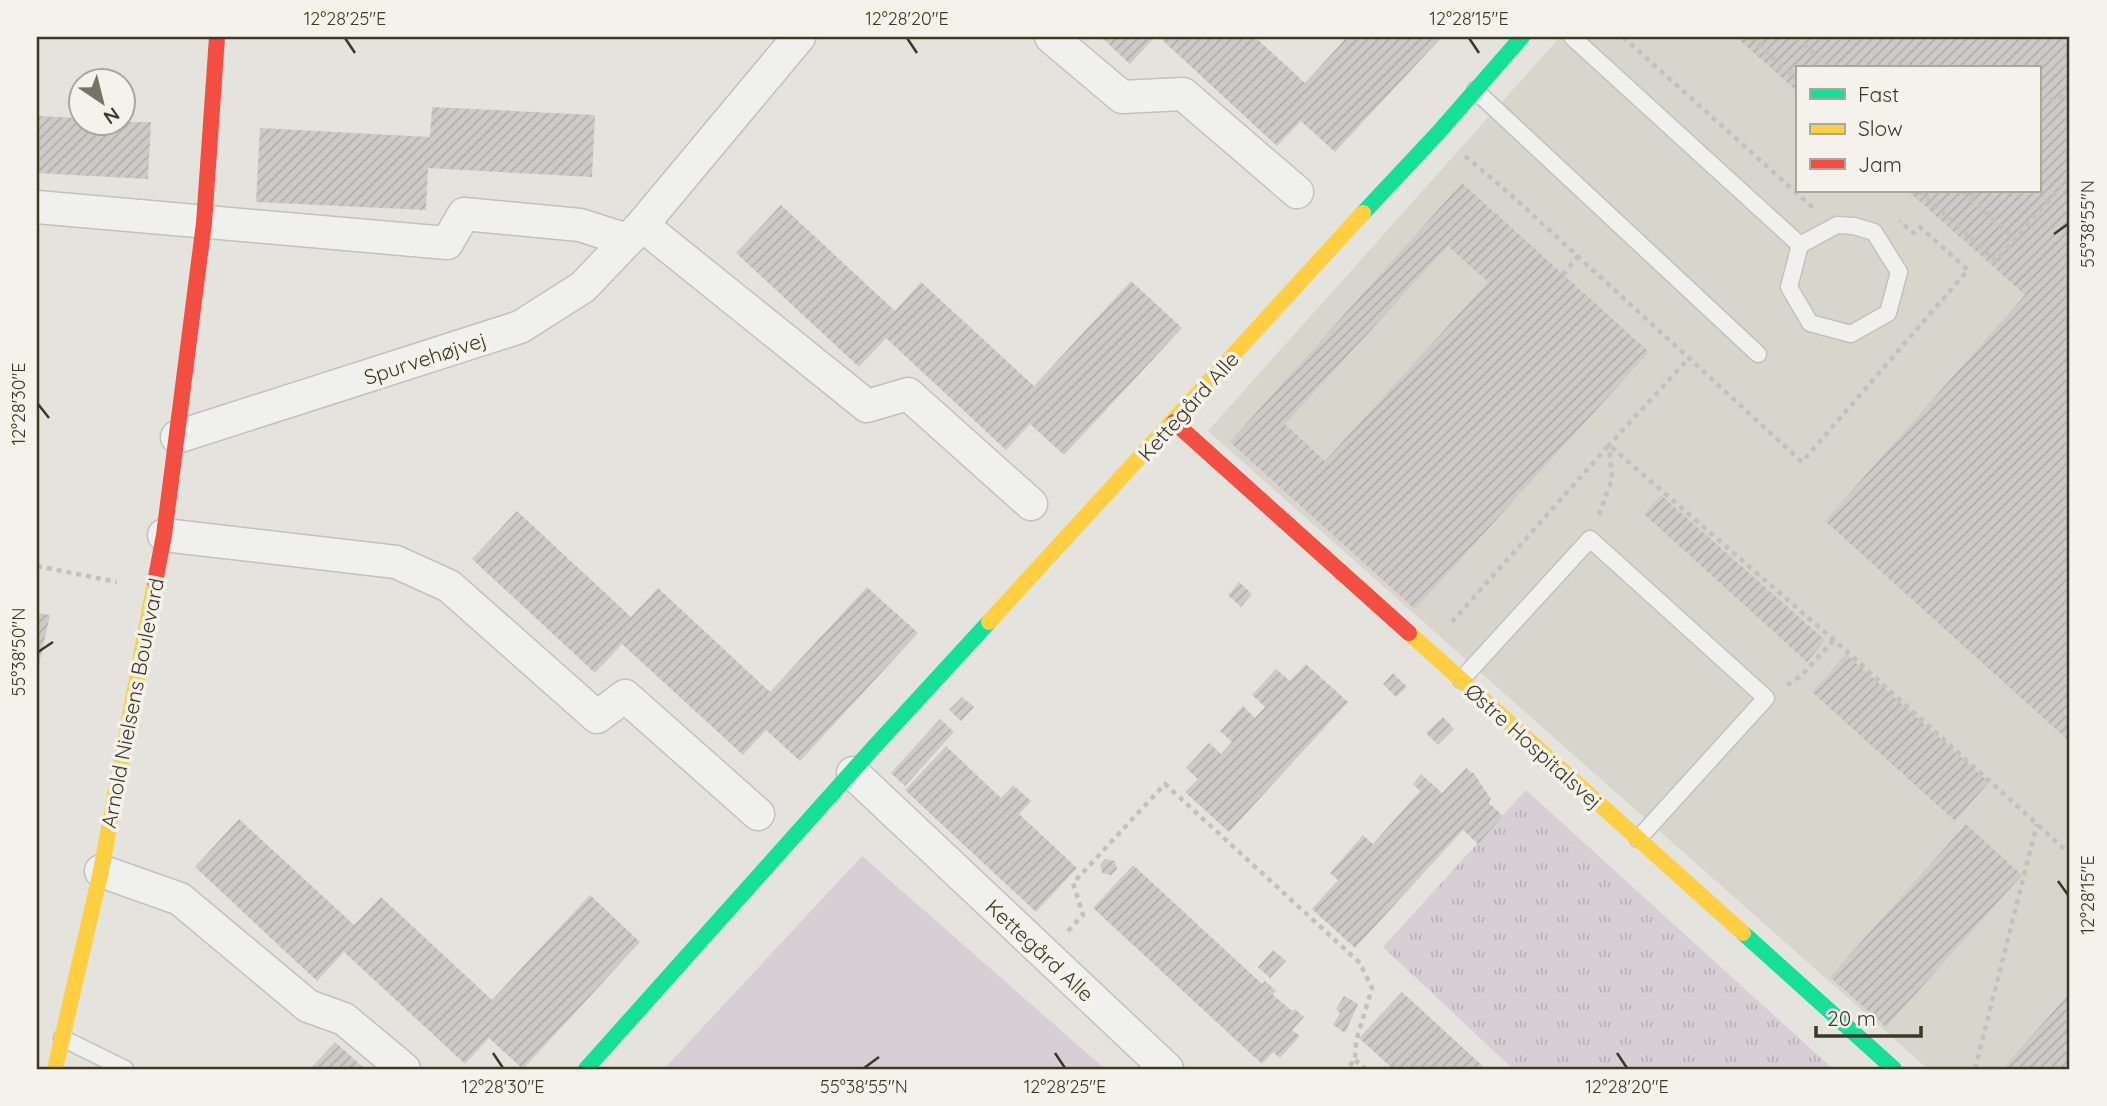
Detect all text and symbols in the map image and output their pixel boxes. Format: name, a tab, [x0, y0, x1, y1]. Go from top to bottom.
text: 12°28'25"E	[304, 7, 386, 30]
text: 12°28'20"E	[865, 7, 949, 30]
text: 12°28'15"E	[1429, 7, 1509, 30]
north arrow	[66, 66, 136, 136]
legend	[1796, 66, 2040, 192]
text: Fast	[1858, 81, 1899, 107]
text: N	[99, 102, 124, 130]
text: Slow	[1858, 115, 1903, 141]
text: Jam	[1858, 151, 1902, 177]
text: 55°38'55"N	[2076, 180, 2099, 268]
street label: Spurvehøjvej	[360, 326, 490, 390]
street label: Kettegård Alle	[1132, 346, 1244, 466]
text: 12°28'30"E	[7, 362, 30, 446]
street label: Arnold Nielsens Boulevard	[95, 576, 169, 830]
text: 55°38'50"N	[7, 608, 30, 696]
street label: Østre Hospitalsvej	[1460, 678, 1608, 814]
text: 12°28'15"E	[2076, 855, 2099, 935]
street label: Kettegård Alle	[981, 893, 1099, 1007]
scale bar	[1816, 994, 1922, 1038]
text: 20 m	[1827, 1005, 1876, 1031]
text: 12°28'30"E	[461, 1075, 545, 1098]
text: 55°38'55"N	[820, 1075, 908, 1098]
text: 12°28'25"E	[1024, 1075, 1106, 1098]
text: 12°28'20"E	[1585, 1075, 1669, 1098]

